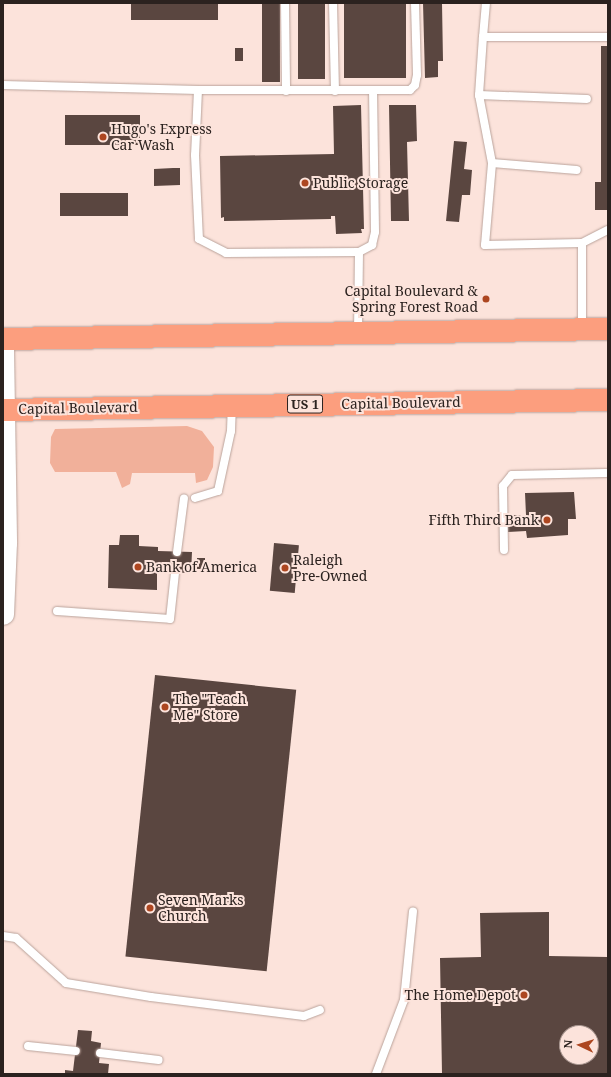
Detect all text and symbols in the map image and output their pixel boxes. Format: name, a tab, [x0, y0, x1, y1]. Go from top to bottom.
place label: Hugo's Express Car Wash	[111, 121, 212, 154]
marker: Hugo's Express Car Wash	[98, 132, 108, 142]
place label: Public Storage	[313, 175, 408, 191]
marker: Public Storage	[300, 178, 310, 188]
place label: Capital Boulevard & Spring Forest Road	[344, 283, 478, 316]
marker: Capital Boulevard & Spring Forest Road	[481, 294, 491, 304]
road number: US 1	[287, 393, 323, 415]
street label: Capital Boulevard	[341, 394, 461, 412]
street label: Capital Boulevard	[18, 399, 138, 417]
place label: Fifth Third Bank	[429, 512, 539, 528]
marker: Fifth Third Bank	[542, 515, 552, 525]
place label: Raleigh Pre-Owned	[293, 552, 367, 584]
place label: Bank of America	[146, 559, 257, 575]
marker: Bank of America	[133, 562, 143, 572]
marker: Raleigh Pre-Owned	[280, 563, 290, 573]
place label: The "Teach Me" Store	[173, 691, 246, 724]
marker: The "Teach Me" Store	[160, 702, 170, 712]
place label: Seven Marks Church	[158, 892, 243, 924]
marker: Seven Marks Church	[145, 903, 155, 913]
place label: The Home Depot	[405, 987, 516, 1003]
marker: The Home Depot	[519, 990, 529, 1000]
north arrow	[559, 1025, 599, 1065]
text: N	[560, 1039, 575, 1049]

